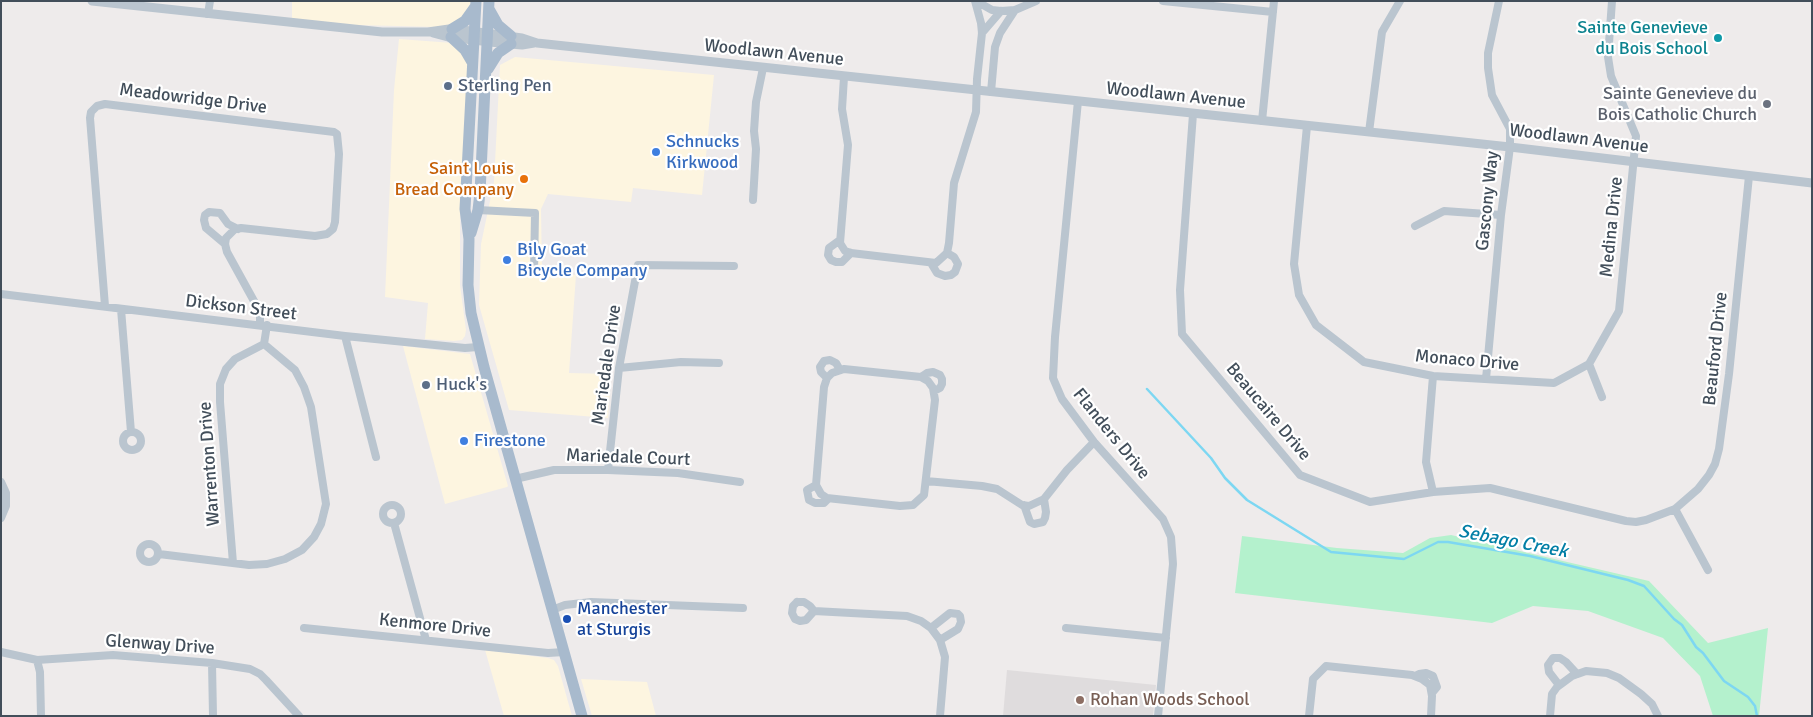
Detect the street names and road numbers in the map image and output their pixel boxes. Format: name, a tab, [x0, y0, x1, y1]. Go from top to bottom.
street label: Woodlawn Avenue	[703, 35, 845, 71]
street label: Woodlawn Avenue	[1105, 78, 1247, 114]
street label: Meadowridge Drive	[118, 79, 268, 119]
street label: Woodlawn Avenue	[1508, 120, 1650, 158]
street label: Gascony Way	[1472, 150, 1504, 252]
street label: Medina Drive	[1596, 176, 1628, 278]
street label: Dickson Street	[184, 290, 298, 326]
street label: Beauford Drive	[1699, 291, 1733, 407]
street label: Mariedale Drive	[588, 303, 626, 427]
street label: Monaco Drive	[1414, 346, 1520, 376]
street label: Beaucaire Drive	[1221, 359, 1315, 465]
street label: Flanders Drive	[1068, 384, 1154, 484]
street label: Warrenton Drive	[195, 401, 225, 527]
street label: Mariedale Court	[565, 445, 691, 471]
street label: Kenmore Drive	[378, 609, 492, 643]
street label: Glenway Drive	[105, 630, 215, 660]

